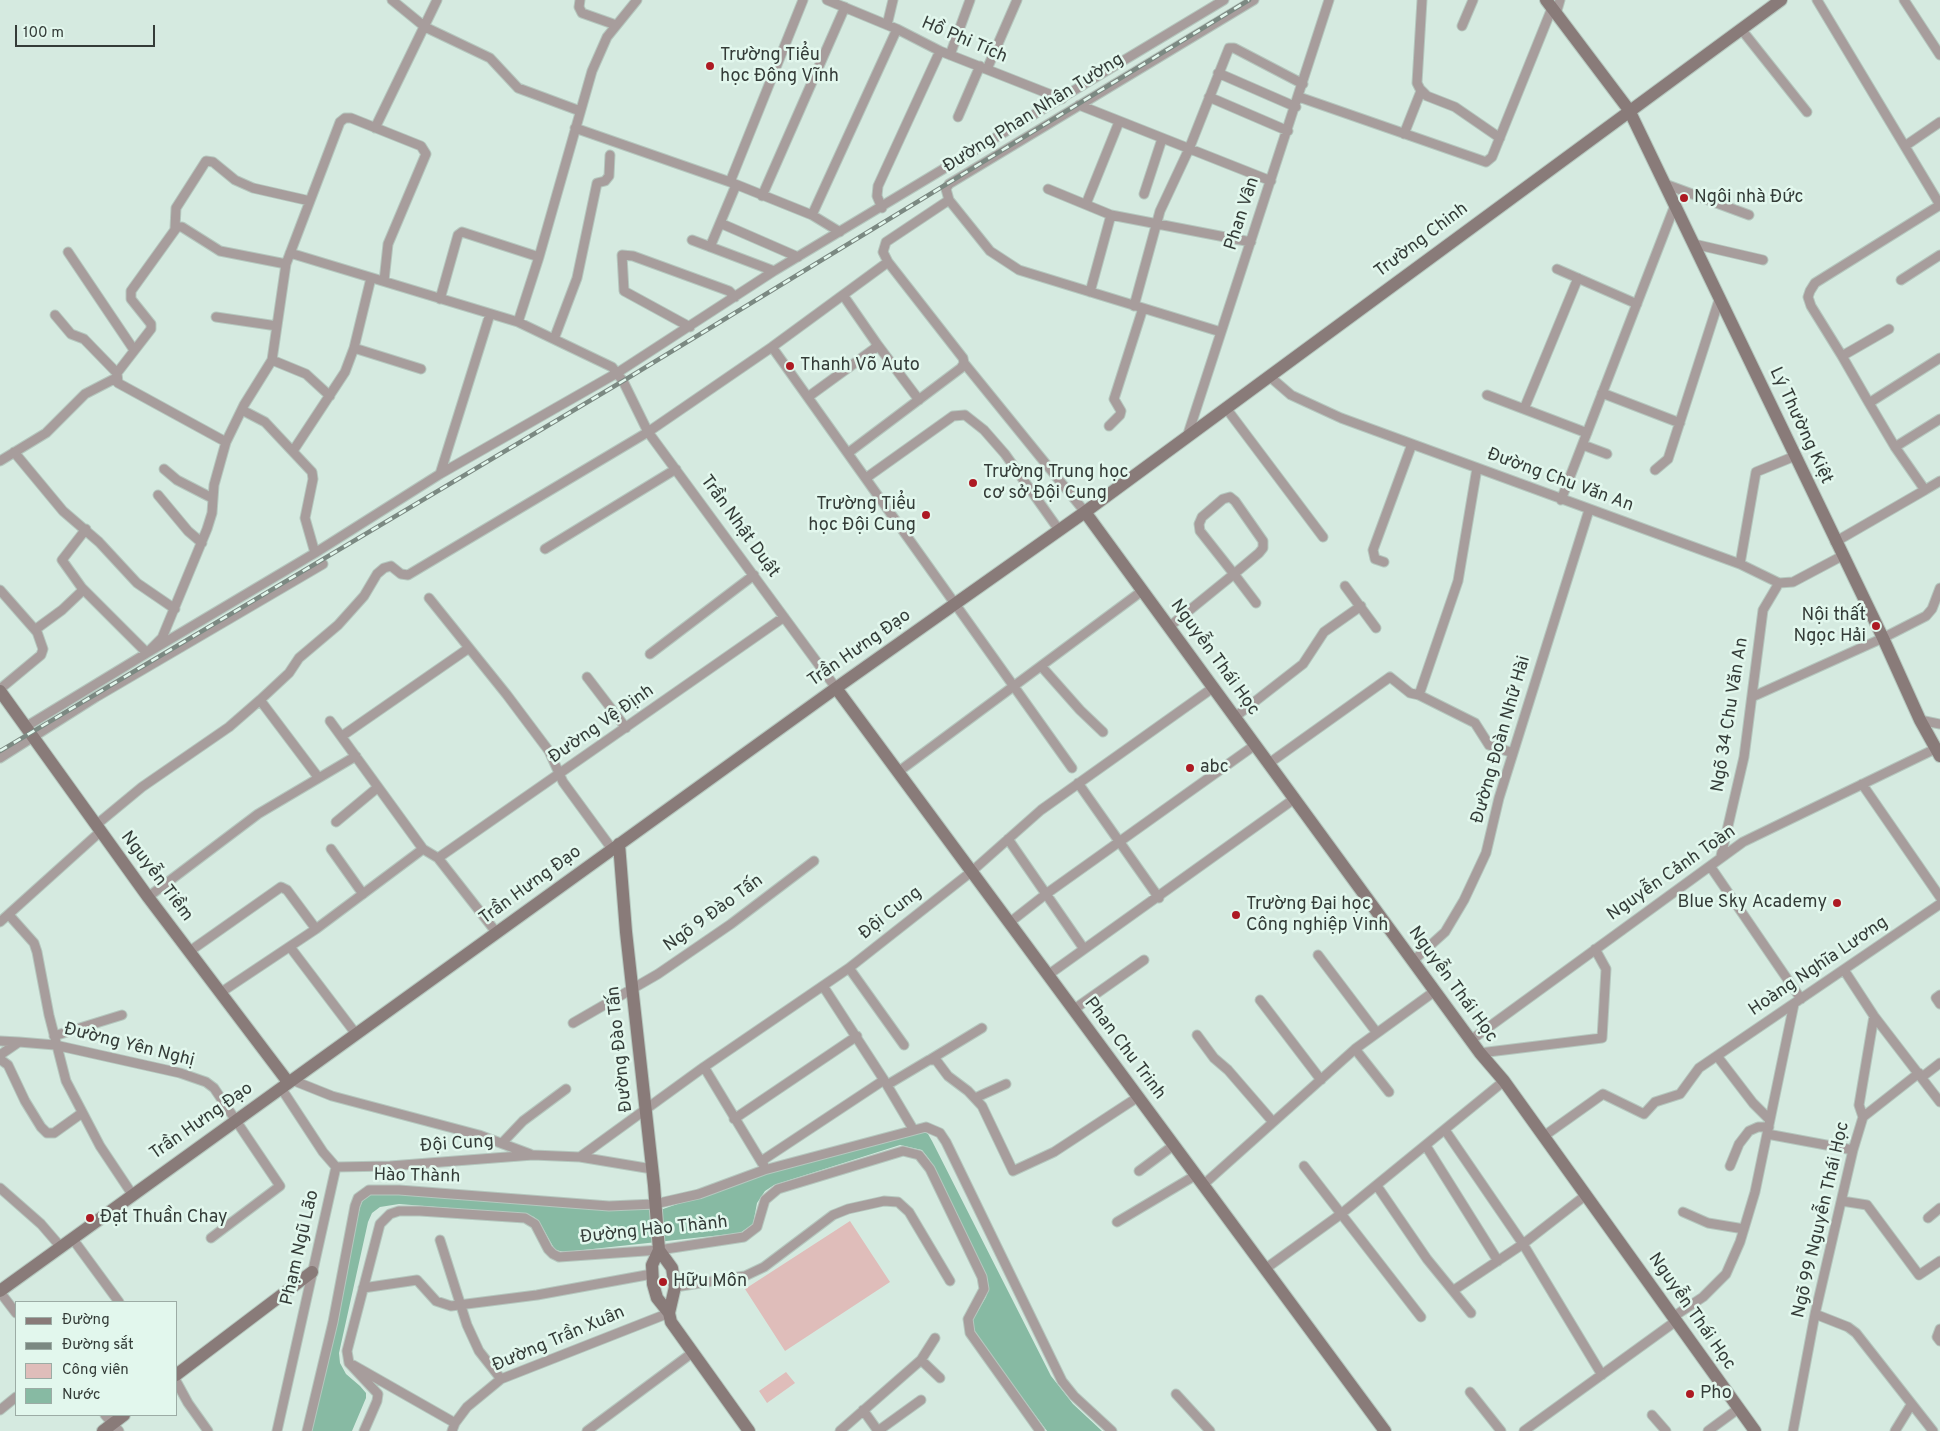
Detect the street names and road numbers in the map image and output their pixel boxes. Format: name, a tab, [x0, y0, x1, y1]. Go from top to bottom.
street label: Hồ Phi Tích	[918, 13, 1010, 69]
street label: Đường Phan Nhân Tường	[940, 50, 1128, 178]
street label: Phan Vân	[1221, 175, 1265, 253]
street label: Trường Chinh	[1371, 199, 1473, 283]
street label: Lý Thường Kiệt	[1763, 364, 1837, 488]
street label: Đường Chu Văn An	[1484, 444, 1636, 518]
street label: Trần Nhật Duật	[695, 472, 783, 582]
street label: Nguyễn Thái Học	[1165, 596, 1263, 720]
street label: Trần Hưng Đạo	[804, 606, 916, 692]
street label: Ngõ 34 Chu Văn An	[1708, 636, 1754, 794]
street label: Đường Đoàn Nhữ Hài	[1468, 654, 1536, 826]
street label: Đường Vệ Định	[545, 681, 659, 769]
street label: Nguyễn Cảnh Toàn	[1604, 822, 1740, 926]
street label: Nguyễn Tiềm	[115, 828, 197, 926]
street label: Trần Hưng Đạo	[476, 842, 586, 930]
street label: Ngõ 9 Đào Tấn	[660, 871, 768, 957]
street label: Đội Cung	[855, 883, 927, 945]
street label: Hoàng Nghĩa Lương	[1745, 912, 1893, 1022]
street label: Nguyễn Thái Học	[1403, 923, 1501, 1047]
street label: Đường Đào Tấn	[604, 985, 638, 1113]
street label: Phan Chu Trinh	[1079, 994, 1169, 1104]
street label: Đường Yên Nghị	[62, 1019, 196, 1073]
street label: Trần Hưng Đạo	[146, 1079, 258, 1165]
street label: Ngõ 99 Nguyễn Thái Học	[1789, 1120, 1855, 1320]
street label: Đội Cung	[419, 1132, 495, 1158]
street label: Hào Thành	[373, 1165, 461, 1189]
street label: Phạm Ngũ Lão	[277, 1188, 325, 1308]
street label: Đường Hào Thành	[579, 1213, 729, 1249]
street label: Nguyễn Thái Học	[1643, 1249, 1739, 1375]
street label: Đường Trần Xuân	[490, 1302, 628, 1378]

